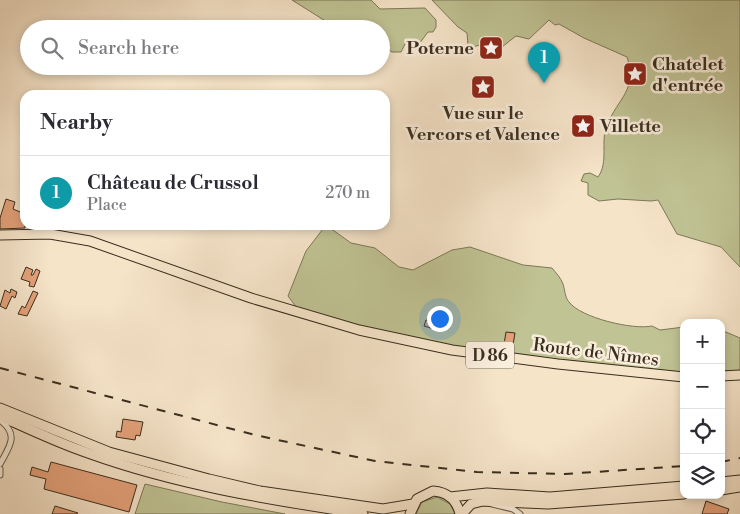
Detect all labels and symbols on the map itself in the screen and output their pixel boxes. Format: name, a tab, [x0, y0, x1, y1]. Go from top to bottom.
place icon: Poterne	[478, 35, 504, 61]
place label: Poterne	[406, 37, 474, 60]
pin: 1	[528, 42, 560, 83]
place label: Chatelet d'entrée	[652, 53, 724, 97]
place icon: Chatelet d'entrée	[622, 61, 648, 87]
place icon: Vue sur le Vercors et Valence	[470, 74, 496, 100]
place label: Vue sur le Vercors et Valence	[405, 102, 560, 146]
place icon: Villette	[570, 113, 596, 139]
place label: Villette	[599, 115, 661, 138]
your location	[427, 306, 453, 332]
street label: Route de Nîmes	[532, 333, 660, 372]
road number: D 86	[466, 342, 514, 368]

